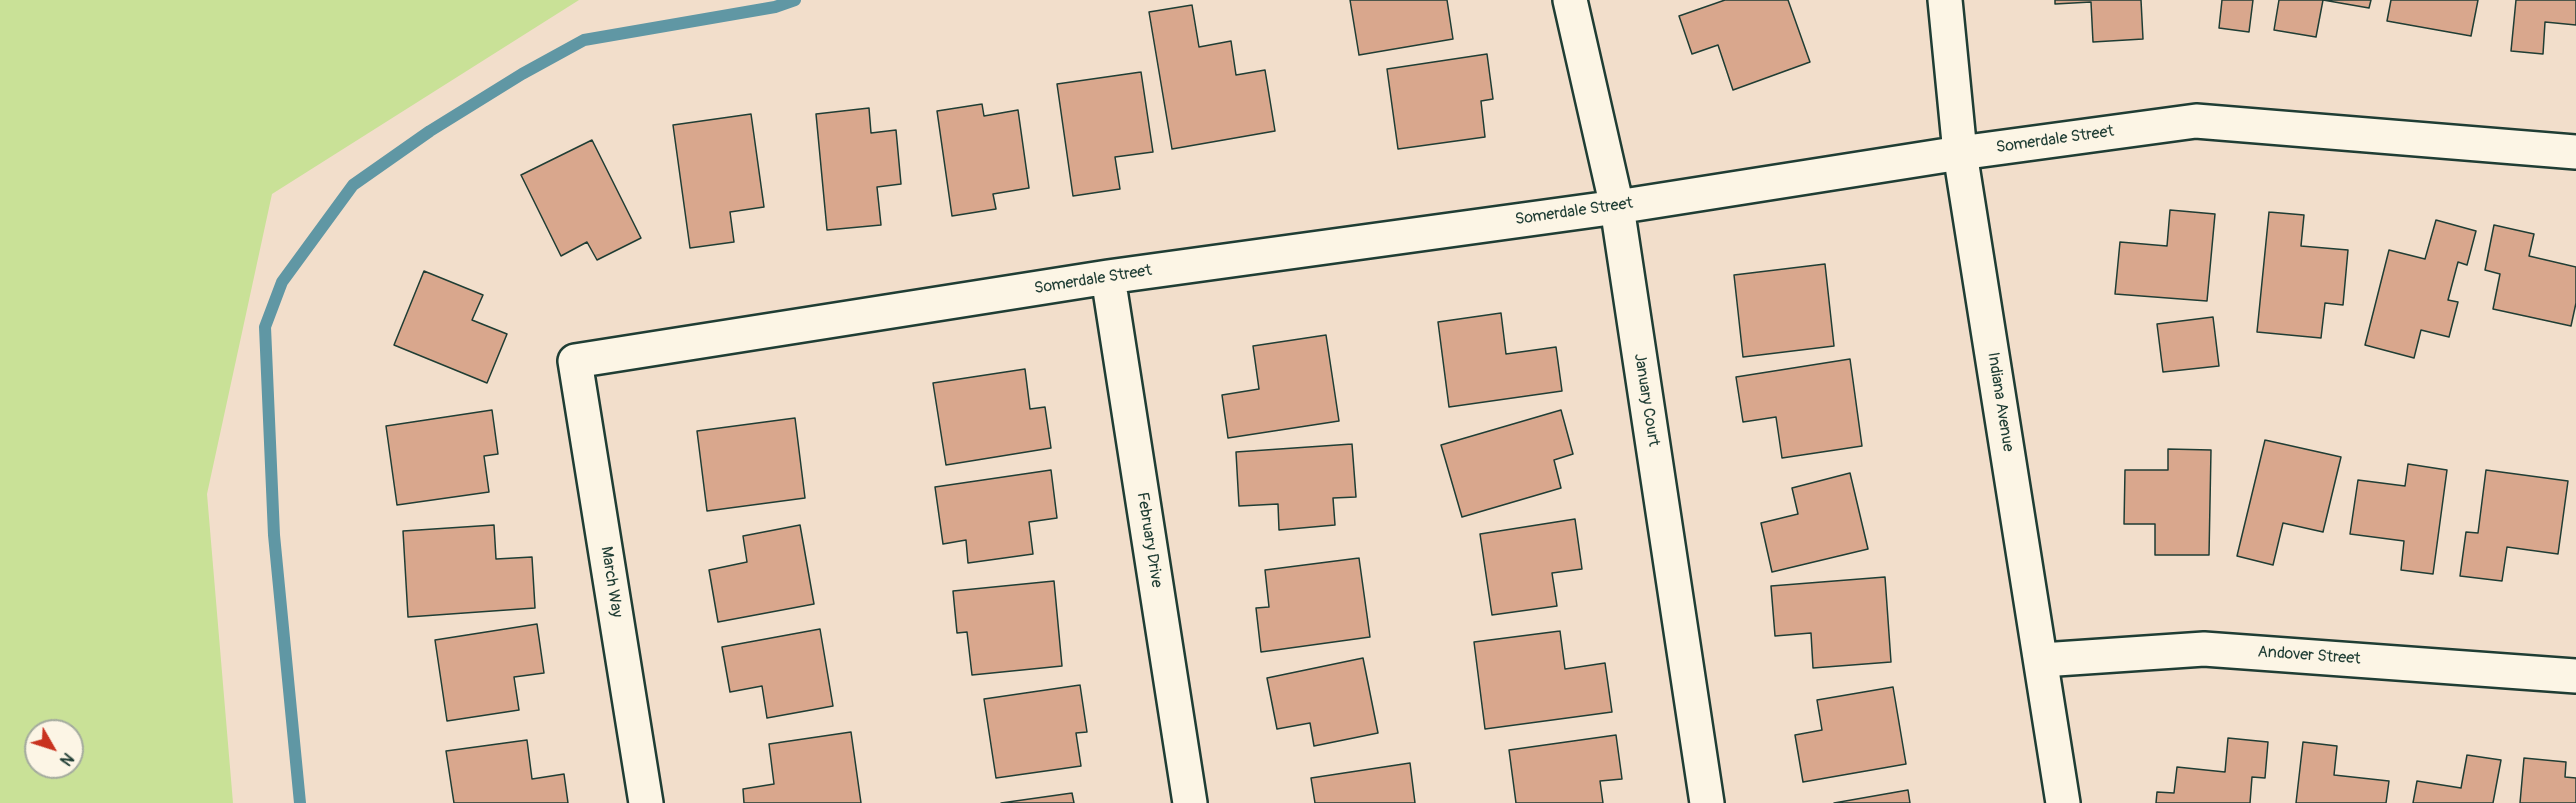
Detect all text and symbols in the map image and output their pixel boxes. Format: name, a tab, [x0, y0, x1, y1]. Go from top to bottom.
street label: Somerdale Street	[1995, 122, 2115, 158]
street label: Somerdale Street	[1514, 194, 1634, 230]
street label: Somerdale Street	[1033, 261, 1153, 299]
street label: Indiana Avenue	[1983, 351, 2017, 453]
street label: January Court	[1629, 352, 1663, 448]
street label: February Drive	[1132, 491, 1166, 589]
street label: March Way	[596, 545, 626, 619]
street label: Andover Street	[2257, 643, 2361, 669]
north arrow	[24, 719, 84, 779]
text: N	[55, 749, 78, 770]

